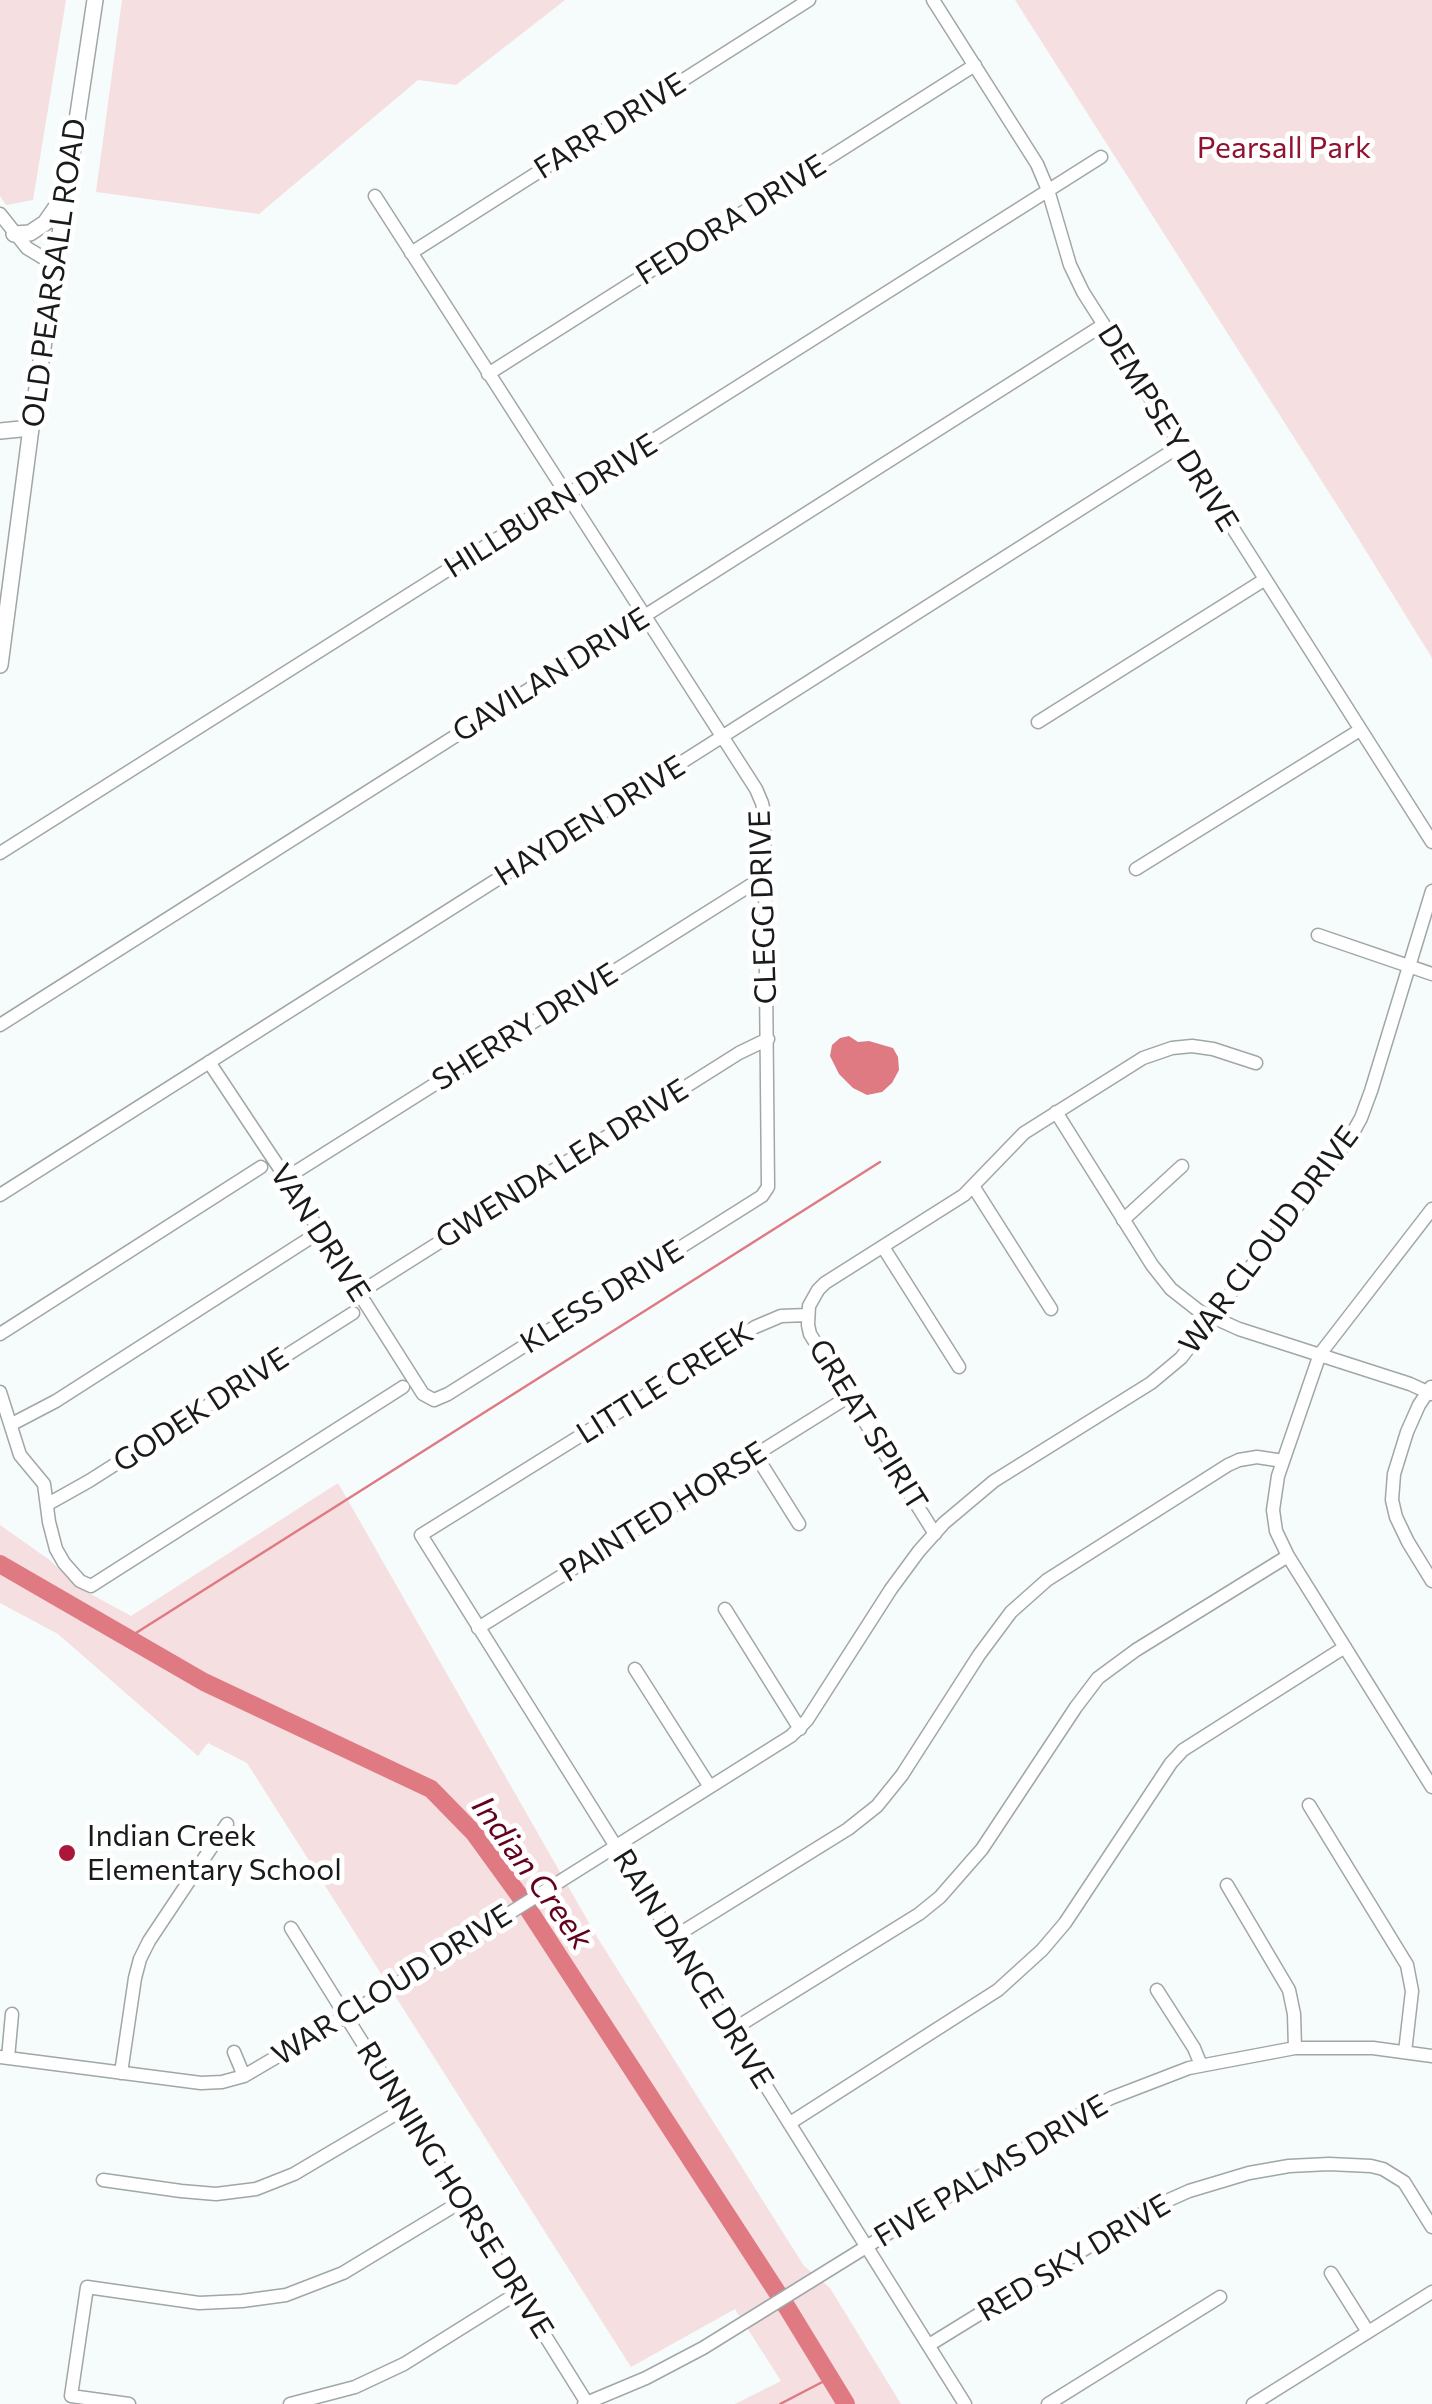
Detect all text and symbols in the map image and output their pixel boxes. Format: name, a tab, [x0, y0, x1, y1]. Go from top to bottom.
street label: FARR DRIVE	[528, 65, 692, 187]
street label: OLD PEARSALL ROAD	[15, 116, 93, 430]
park label: Pearsall Park	[1197, 130, 1371, 166]
street label: FEDORA DRIVE	[629, 147, 833, 293]
street label: DEMPSEY DRIVE	[1090, 318, 1246, 538]
street label: HILLBURN DRIVE	[438, 426, 664, 586]
street label: GAVILAN DRIVE	[446, 600, 656, 750]
street label: HAYDEN DRIVE	[488, 748, 692, 894]
street label: CLEGG DRIVE	[742, 809, 784, 1005]
street label: SHERRY DRIVE	[426, 956, 624, 1098]
street label: GWENDA LEA DRIVE	[429, 1072, 695, 1256]
street label: WAR CLOUD DRIVE	[1172, 1119, 1366, 1361]
street label: VAN DRIVE	[262, 1158, 378, 1308]
street label: KLESS DRIVE	[514, 1233, 690, 1361]
street label: LITTLE CREEK	[570, 1314, 760, 1452]
street label: GREAT SPIRIT	[801, 1333, 935, 1517]
street label: GODEK DRIVE	[107, 1340, 295, 1480]
street label: PAINTED HORSE	[553, 1434, 773, 1590]
water label: Indian Creek	[463, 1789, 601, 1957]
place label: Indian Creek Elementary School	[87, 1818, 342, 1888]
marker: Indian Creek Elementary School	[56, 1842, 78, 1864]
street label: RAIN DANCE DRIVE	[605, 1843, 781, 2095]
street label: WAR CLOUD DRIVE	[266, 1897, 518, 2073]
street label: RUNNING HORSE DRIVE	[349, 2035, 561, 2345]
street label: FIVE PALMS DRIVE	[868, 2087, 1114, 2255]
street label: RED SKY DRIVE	[971, 2186, 1177, 2330]

